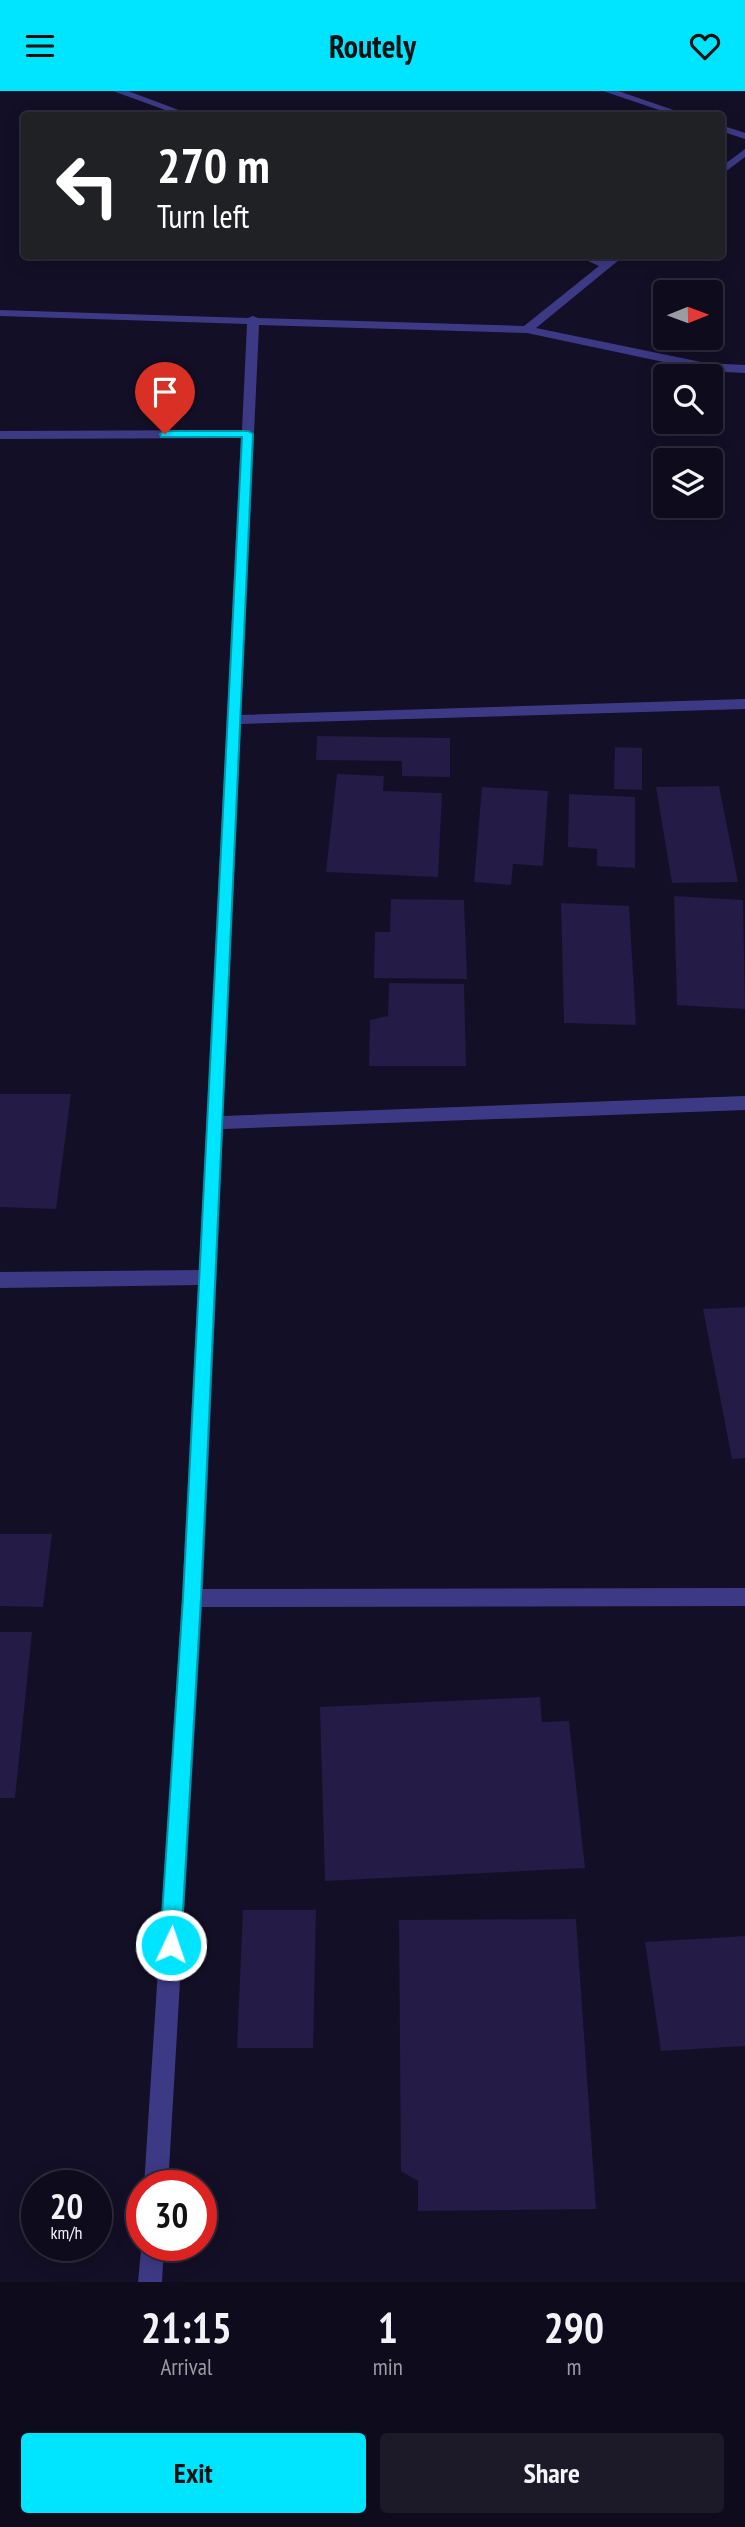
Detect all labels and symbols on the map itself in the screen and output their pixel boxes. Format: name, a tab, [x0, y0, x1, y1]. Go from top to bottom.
north arrow	[653, 280, 723, 350]
pin	[135, 362, 195, 434]
position arrow	[134, 1908, 208, 1982]
speed limit sign: 30	[126, 2170, 217, 2261]

